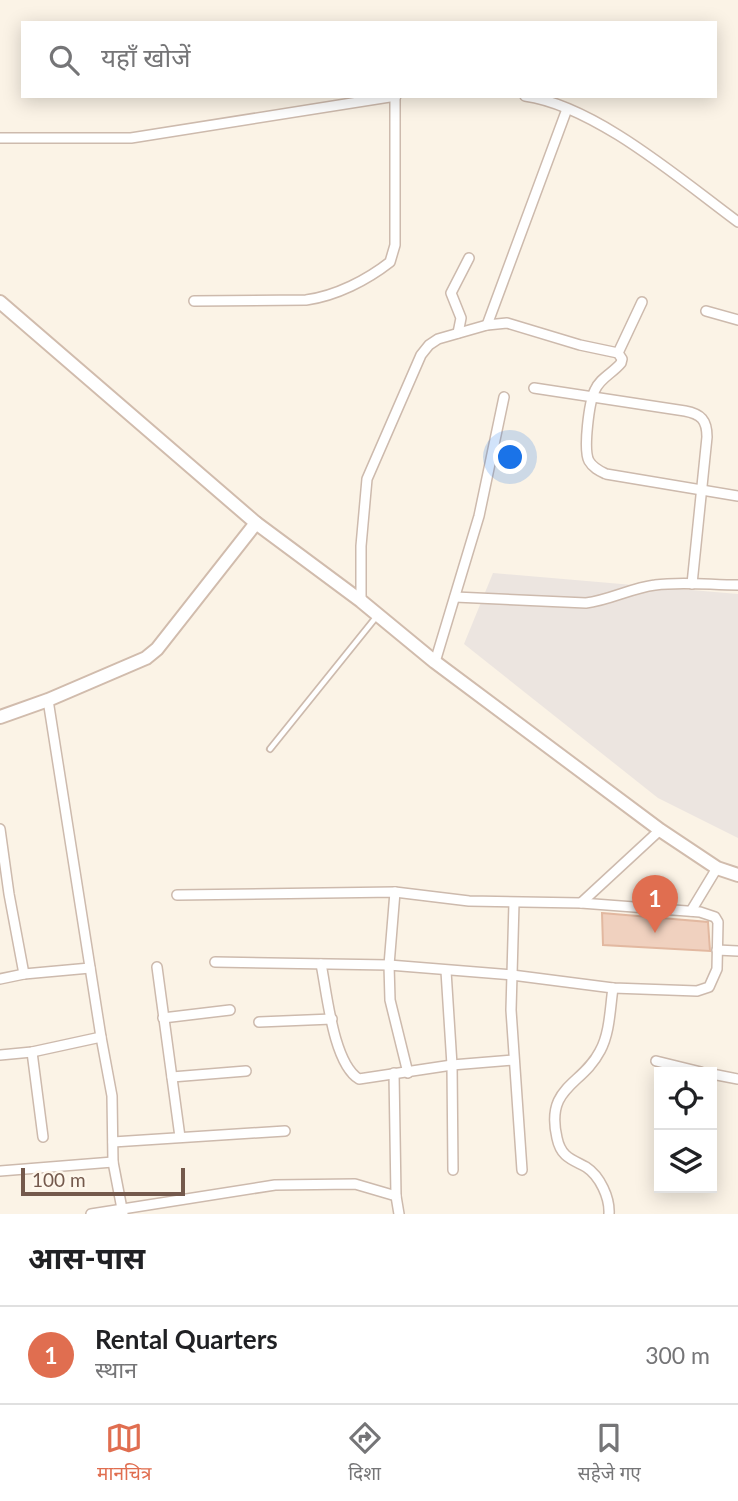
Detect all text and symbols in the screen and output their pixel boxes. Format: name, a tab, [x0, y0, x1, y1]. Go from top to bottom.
search box	[21, 21, 717, 98]
icon: search	[45, 41, 83, 79]
text: यहाँ खोजें	[101, 41, 191, 73]
your location	[493, 440, 527, 474]
pin: 1	[632, 875, 678, 933]
map controls	[654, 1067, 717, 1193]
button: locate	[654, 1067, 717, 1130]
button: layers	[654, 1130, 717, 1193]
scale bar	[21, 1165, 186, 1197]
text: 100 m	[32, 1168, 86, 1191]
text: आस-पास	[28, 1239, 145, 1275]
text: Rental Quarters	[95, 1323, 278, 1355]
text: 1	[44, 1341, 58, 1369]
text: 300 m	[645, 1341, 710, 1369]
text: स्थान	[95, 1355, 137, 1383]
tab: मानचित्र	[97, 1419, 151, 1488]
tab: दिशा	[346, 1419, 384, 1488]
tab: सहेजे गए	[578, 1419, 641, 1488]

